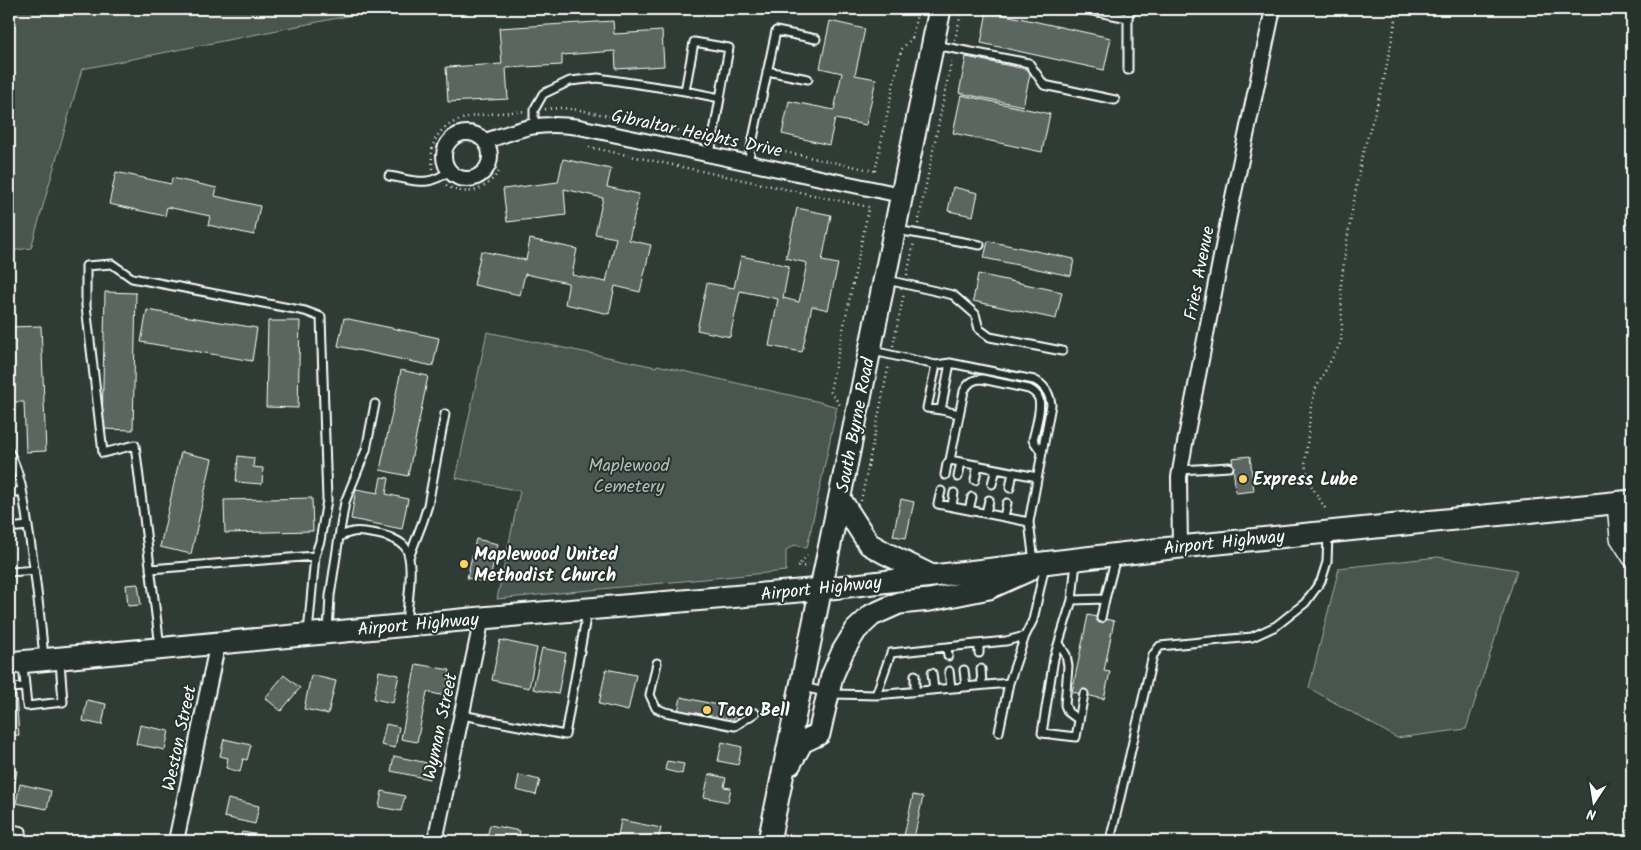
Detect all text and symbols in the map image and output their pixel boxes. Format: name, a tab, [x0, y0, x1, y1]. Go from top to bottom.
street label: Gibraltar Heights Drive	[608, 102, 785, 167]
street label: Fries Avenue	[1177, 224, 1224, 323]
street label: South Byrne Road	[829, 354, 884, 495]
park label: Maplewood Cemetery	[588, 452, 671, 502]
place label: Express Lube	[1253, 466, 1358, 495]
marker: Express Lube	[1237, 473, 1249, 485]
street label: Airport Highway	[1162, 523, 1287, 564]
place label: Maplewood United Methodist Church	[474, 541, 618, 591]
marker: Maplewood United Methodist Church	[458, 558, 470, 570]
street label: Airport Highway	[759, 569, 884, 610]
street label: Airport Highway	[356, 606, 481, 645]
street label: Wyman Street	[416, 670, 467, 782]
street label: Weston Street	[155, 682, 206, 794]
place label: Taco Bell	[717, 697, 790, 726]
marker: Taco Bell	[701, 704, 713, 716]
north arrow	[1568, 778, 1618, 828]
text: N	[1585, 802, 1598, 825]

